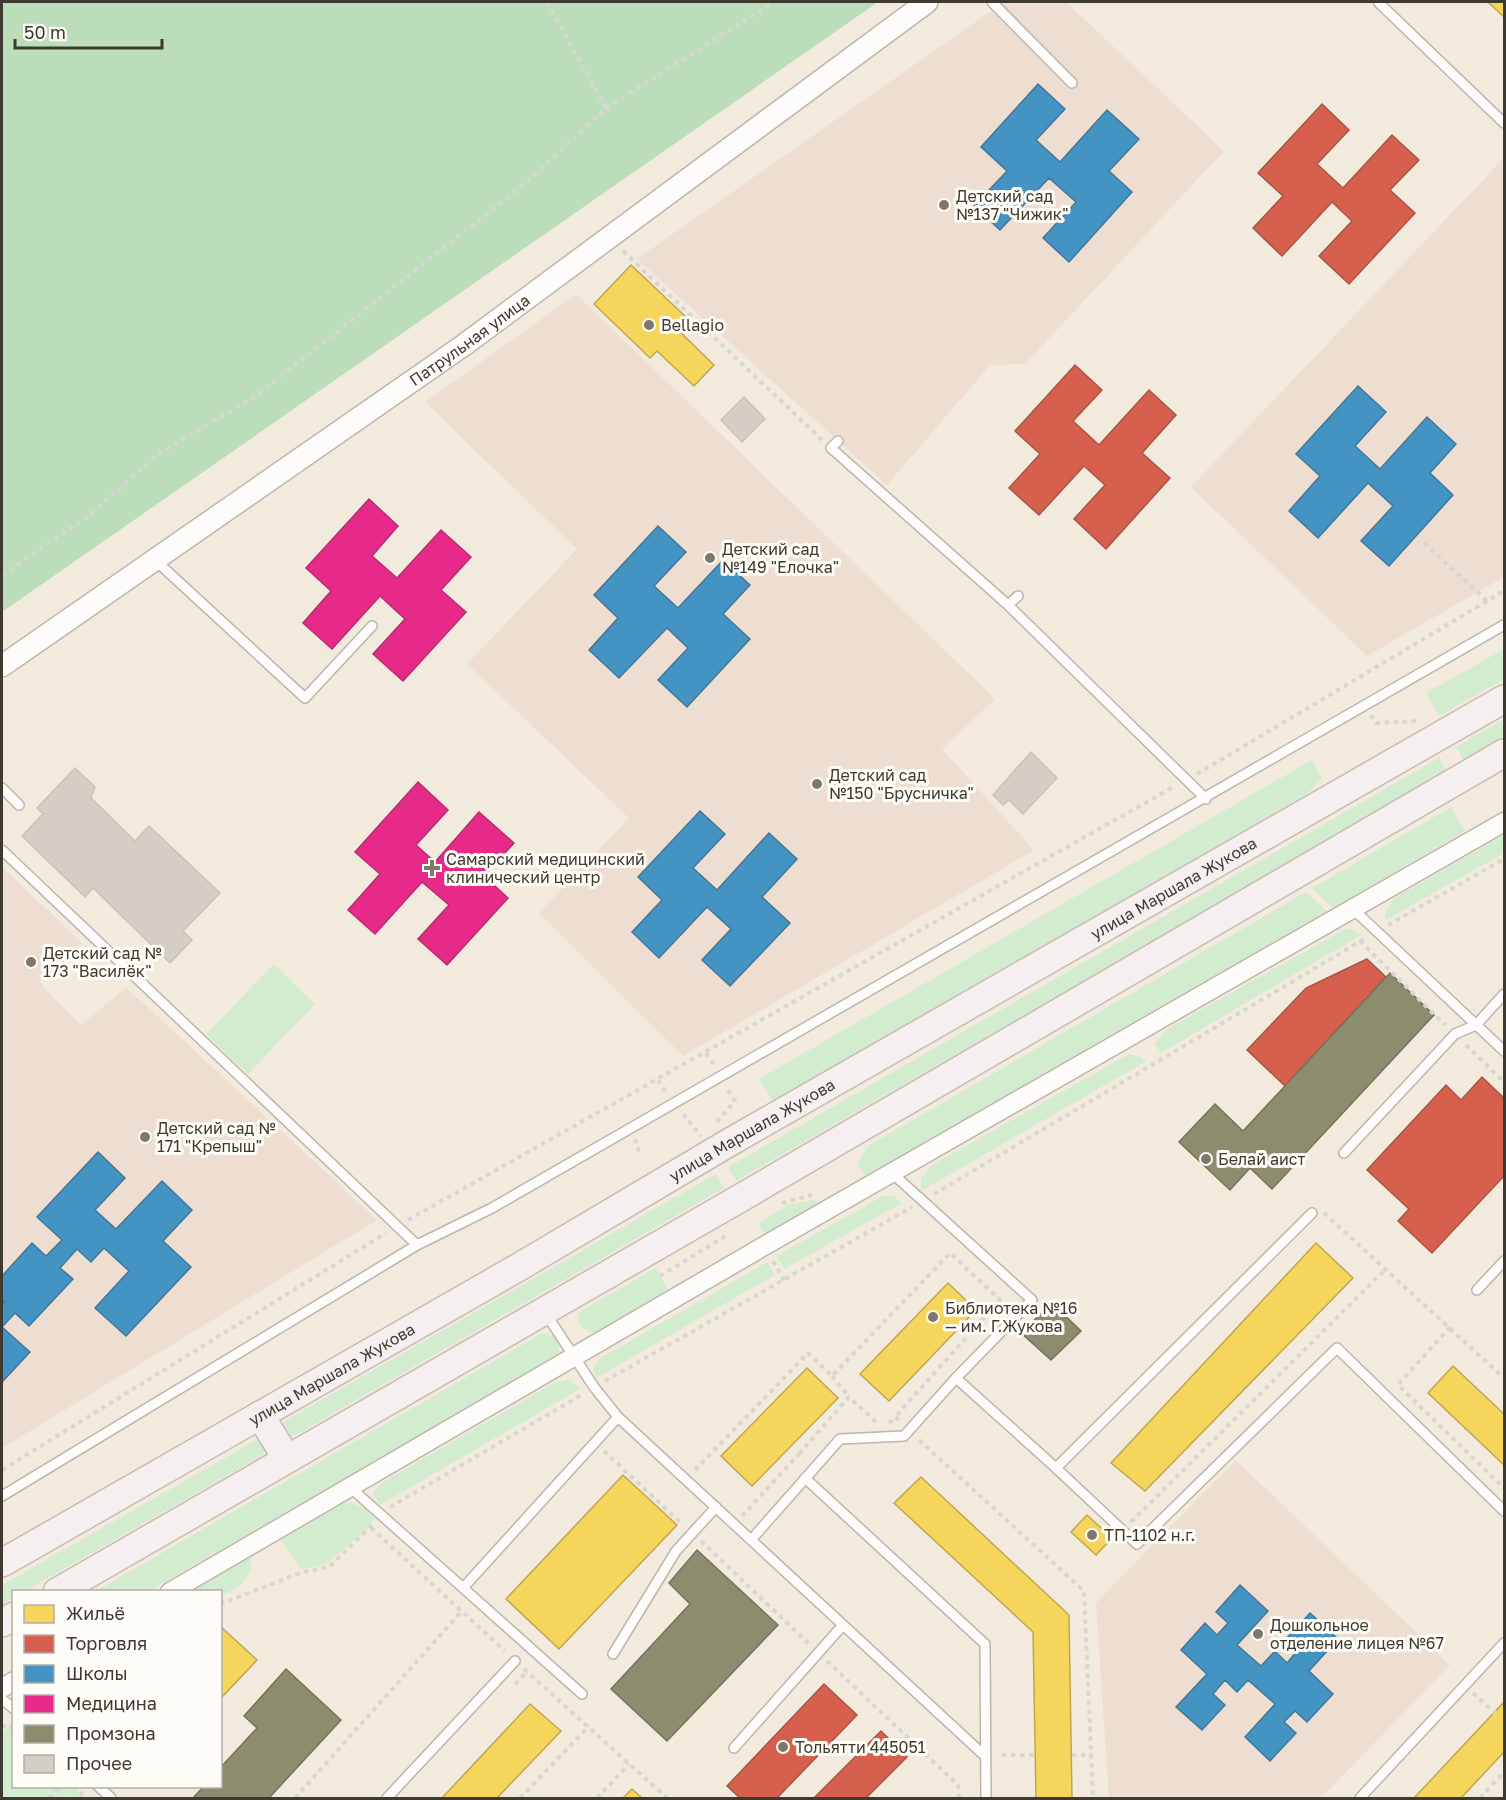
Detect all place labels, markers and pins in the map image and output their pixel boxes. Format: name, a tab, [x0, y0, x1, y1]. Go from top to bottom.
place label: Детский сад №137 "Чижик"	[956, 186, 1068, 224]
marker: Детский сад №137 "Чижик"	[937, 198, 951, 212]
place label: Bellagio	[661, 315, 724, 335]
marker: Bellagio	[642, 318, 656, 332]
place label: Детский сад №149 "Елочка"	[722, 539, 839, 577]
marker: Детский сад №149 "Елочка"	[703, 551, 717, 565]
place label: Детский сад №150 "Брусничка"	[829, 765, 974, 803]
marker: Детский сад №150 "Брусничка"	[810, 777, 824, 791]
place label: Самарский медицинский клинический центр	[446, 849, 645, 887]
marker: Самарский медицинский клинический центр	[423, 859, 441, 877]
place label: Детский сад № 173 "Василёк"	[43, 943, 162, 981]
marker: Детский сад № 173 "Василёк"	[24, 955, 38, 969]
place label: Детский сад № 171 "Крепыш"	[157, 1118, 276, 1156]
marker: Детский сад № 171 "Крепыш"	[138, 1130, 152, 1144]
place label: Белай аист	[1218, 1149, 1305, 1169]
marker: Белай аист	[1199, 1152, 1213, 1166]
place label: Библиотека №16 — им. Г.Жукова	[945, 1298, 1077, 1336]
marker: Библиотека №16 — им. Г.Жукова	[926, 1310, 940, 1324]
place label: ТП-1102 н.г.	[1104, 1525, 1195, 1545]
marker: ТП-1102 н.г.	[1085, 1528, 1099, 1542]
place label: Дошкольное отделение лицея №67	[1270, 1615, 1444, 1653]
marker: Дошкольное отделение лицея №67	[1251, 1627, 1265, 1641]
place label: Тольятти 445051	[795, 1737, 926, 1757]
marker: Тольятти 445051	[776, 1740, 790, 1754]

